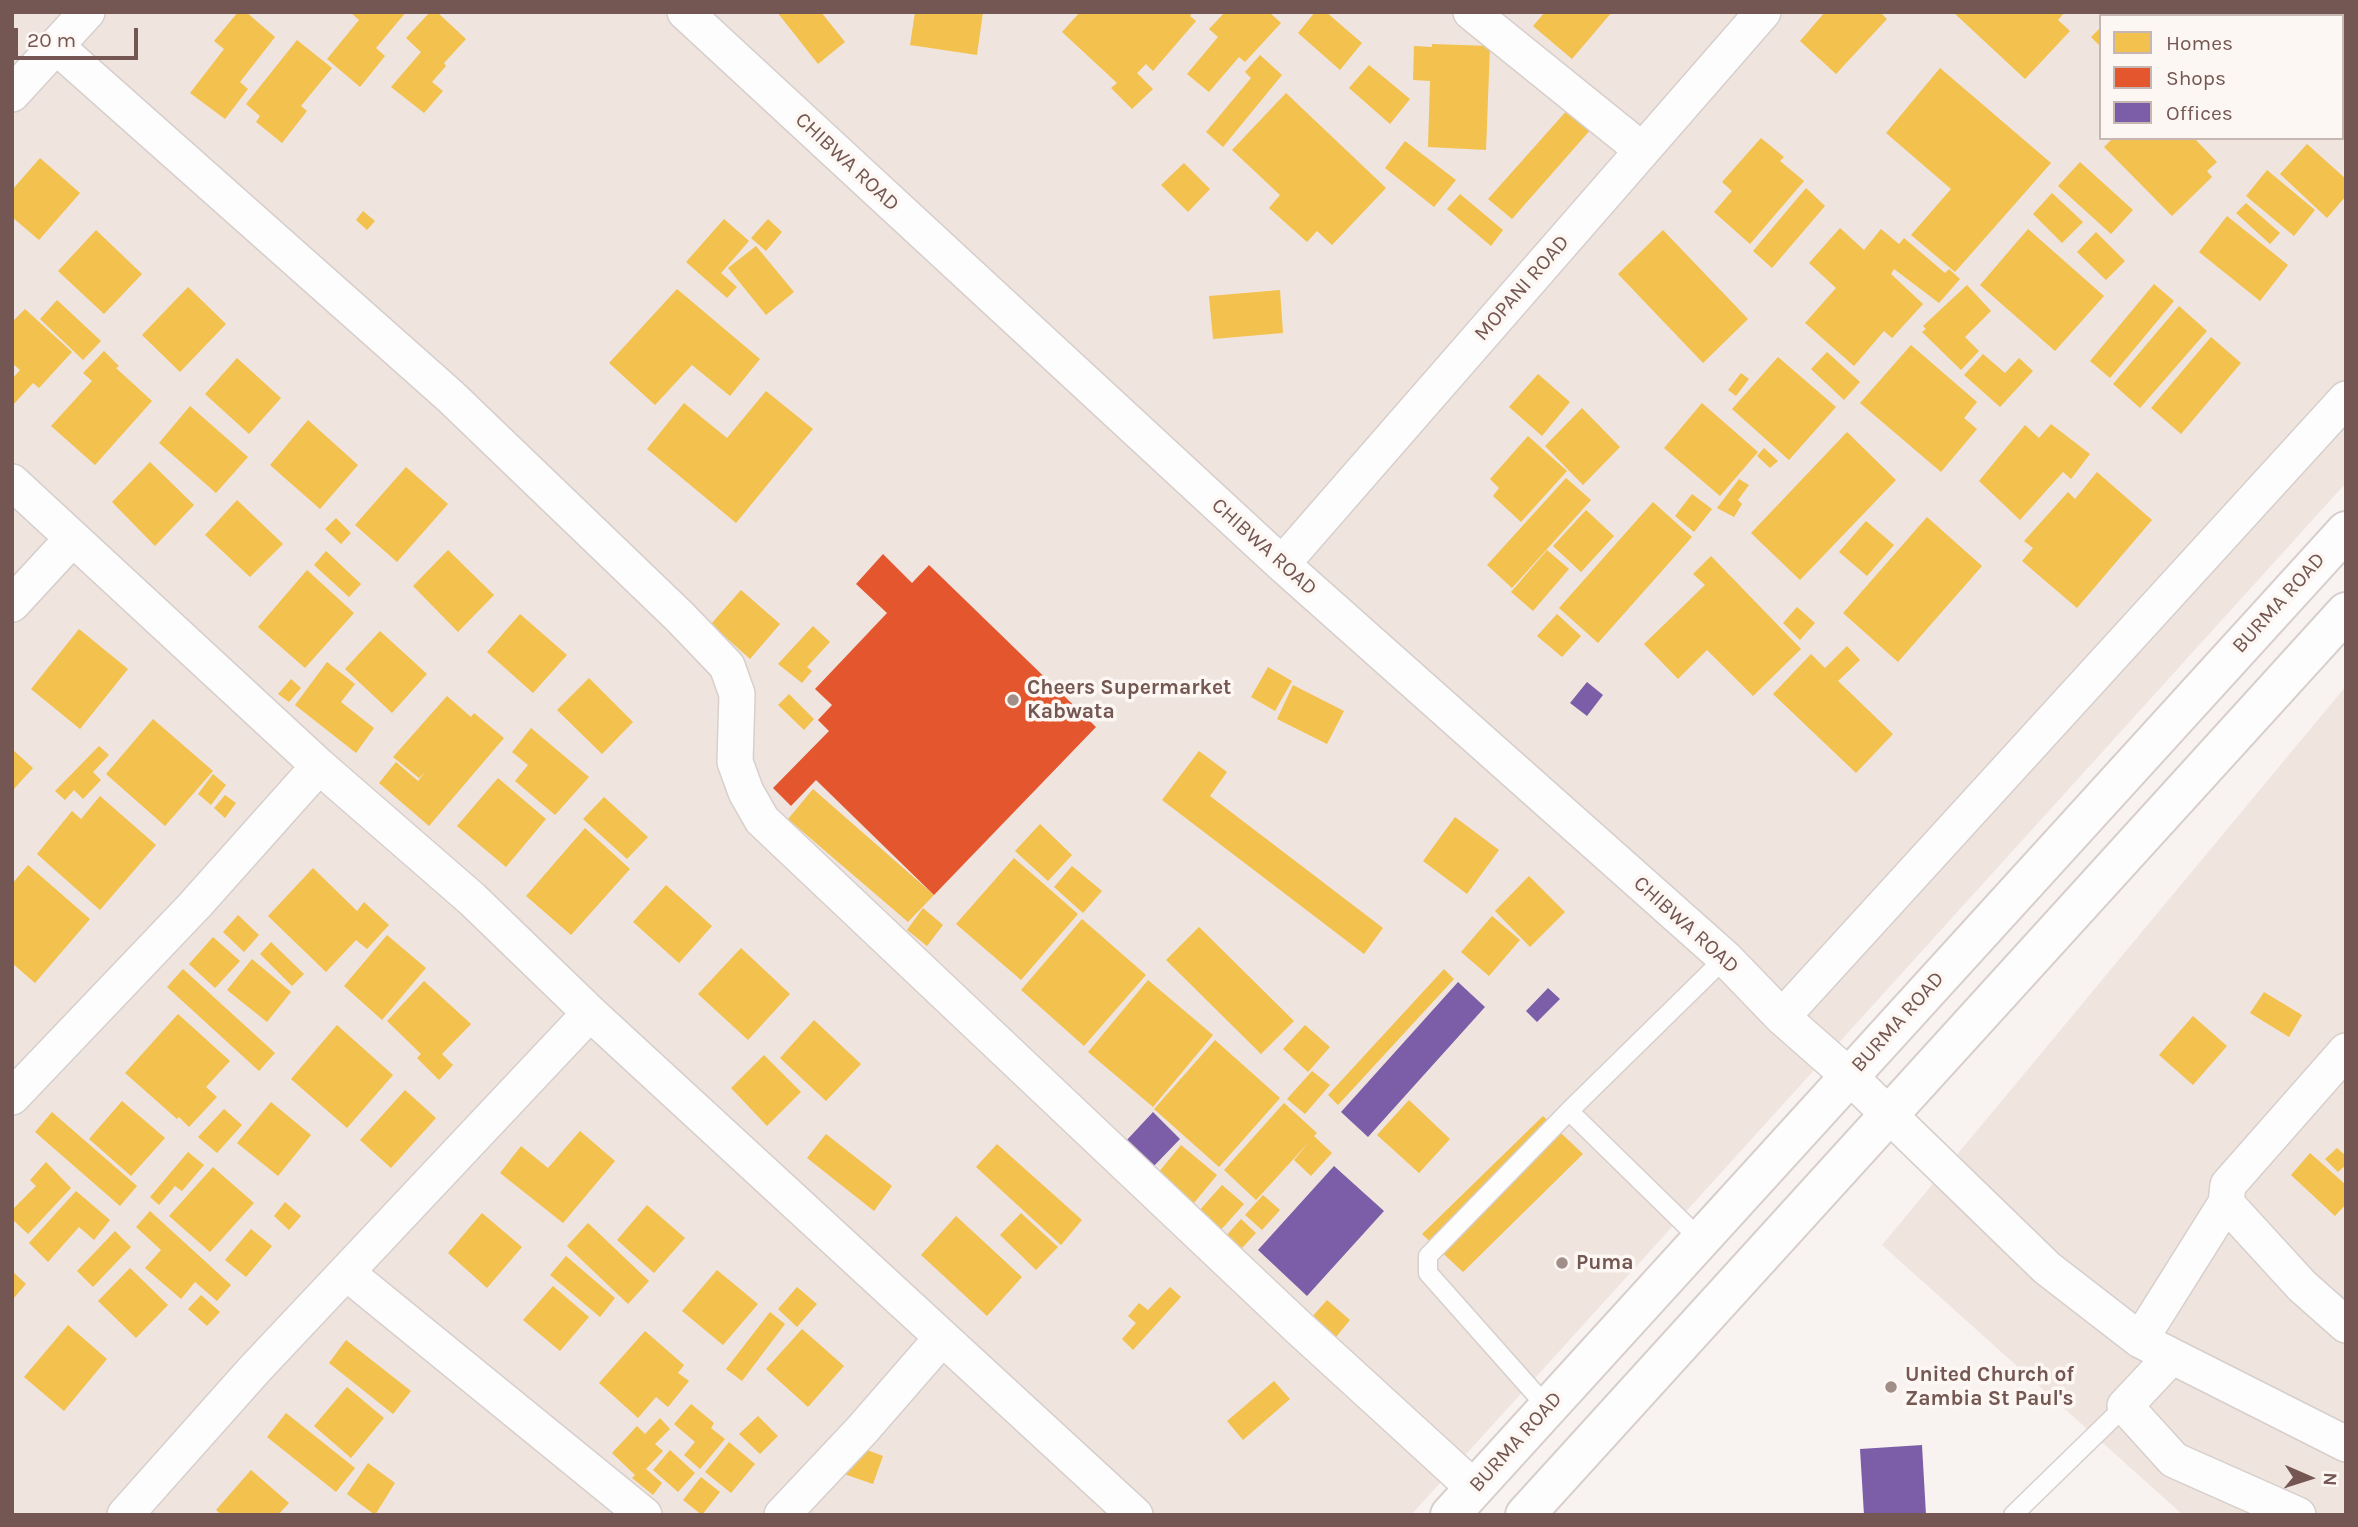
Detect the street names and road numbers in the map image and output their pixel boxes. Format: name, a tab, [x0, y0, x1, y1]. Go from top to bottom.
street label: CHIBWA ROAD	[790, 107, 904, 217]
street label: MOPANI ROAD	[1469, 230, 1575, 346]
street label: CHIBWA ROAD	[1206, 493, 1322, 601]
street label: BURMA ROAD	[2227, 547, 2331, 659]
street label: CHIBWA ROAD	[1628, 871, 1744, 979]
street label: BURMA ROAD	[1846, 966, 1950, 1078]
street label: BURMA ROAD	[1464, 1386, 1568, 1498]

